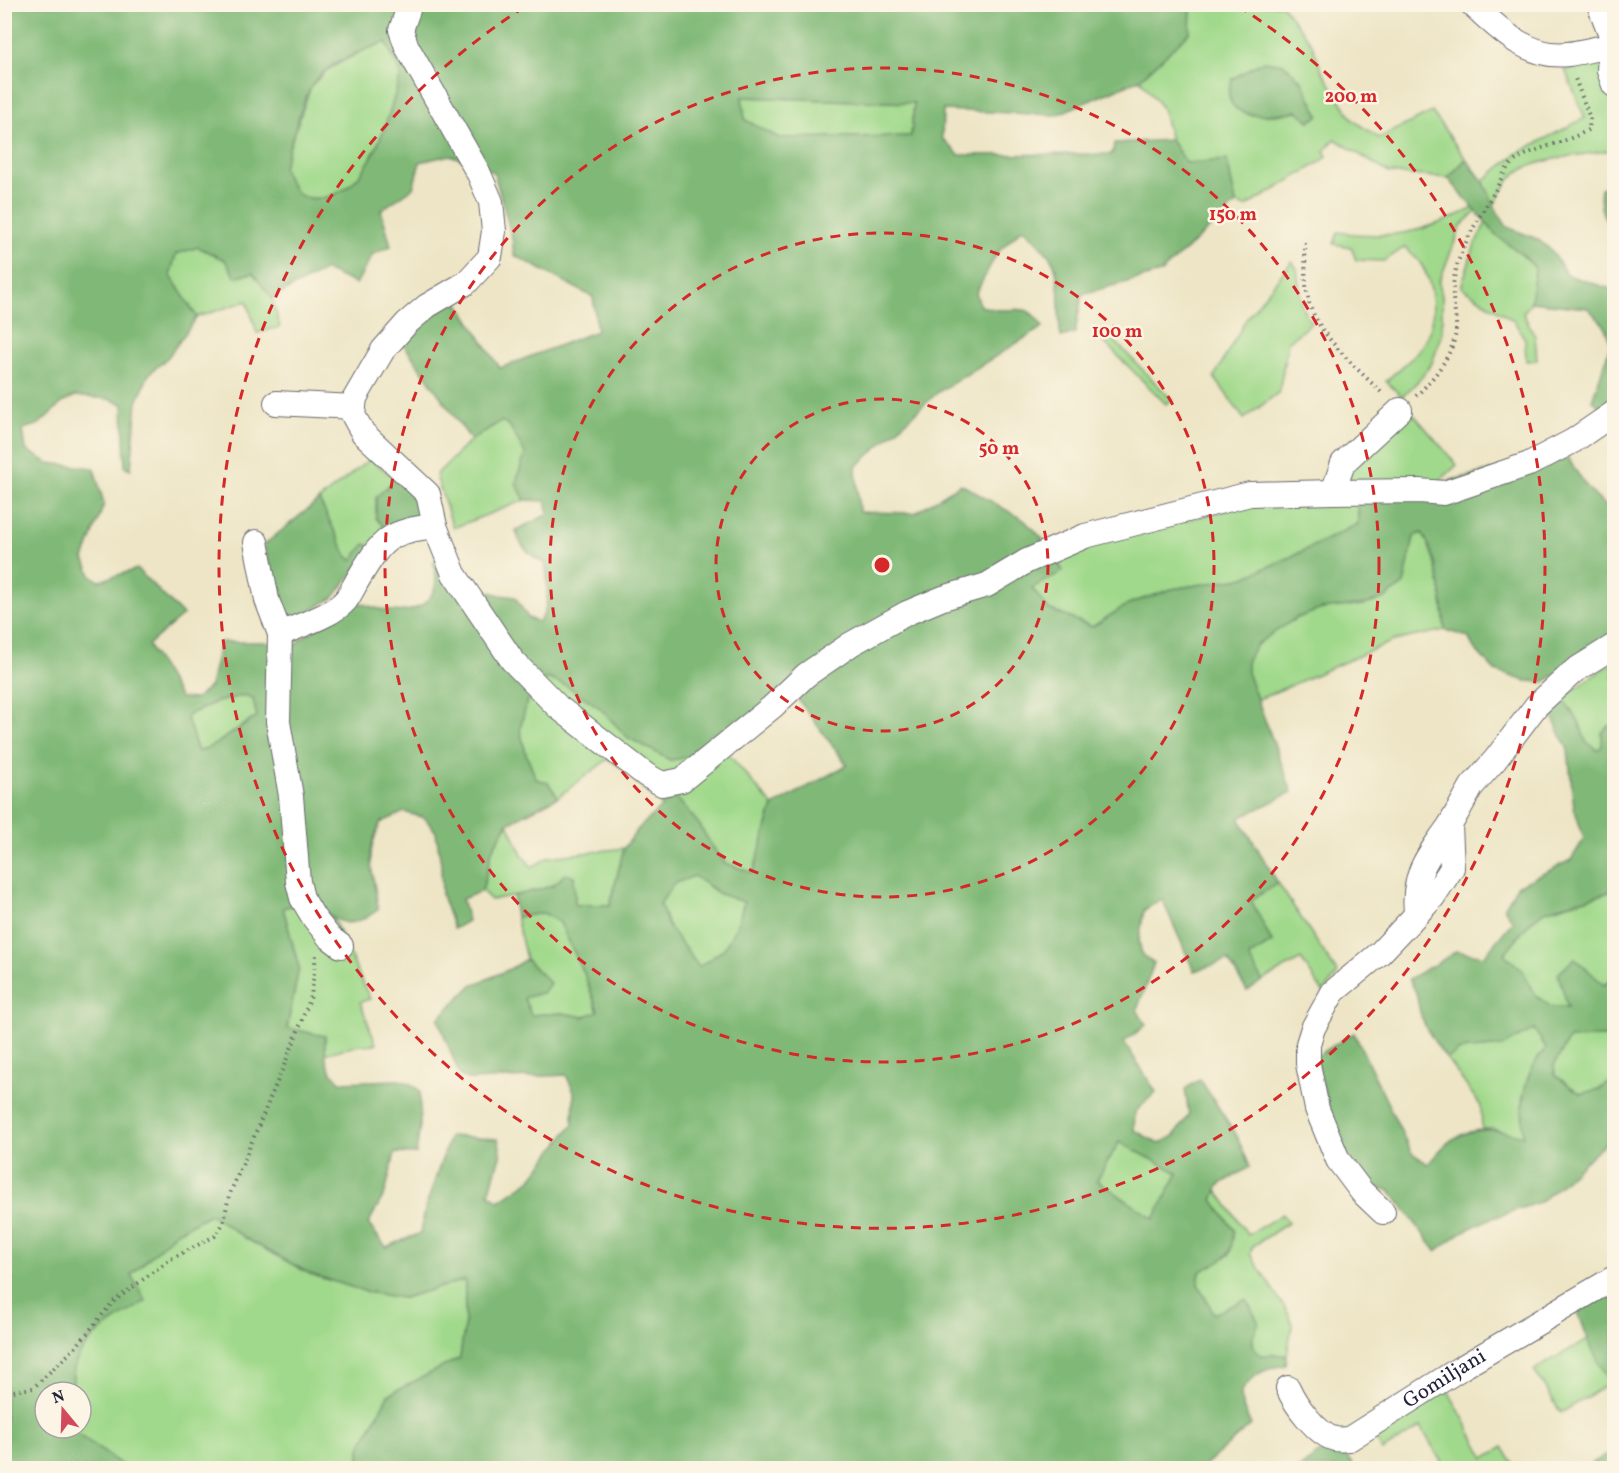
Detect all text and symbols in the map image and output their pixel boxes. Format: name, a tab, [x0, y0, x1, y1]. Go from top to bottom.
text: 200 m	[1325, 85, 1377, 110]
text: 150 m	[1209, 203, 1257, 228]
text: 100 m	[1092, 320, 1142, 345]
text: 50 m	[979, 437, 1019, 462]
centre of rings	[872, 555, 892, 575]
street label: Gomiljani	[1397, 1342, 1492, 1416]
north arrow	[33, 1380, 93, 1440]
text: N	[50, 1385, 68, 1410]

